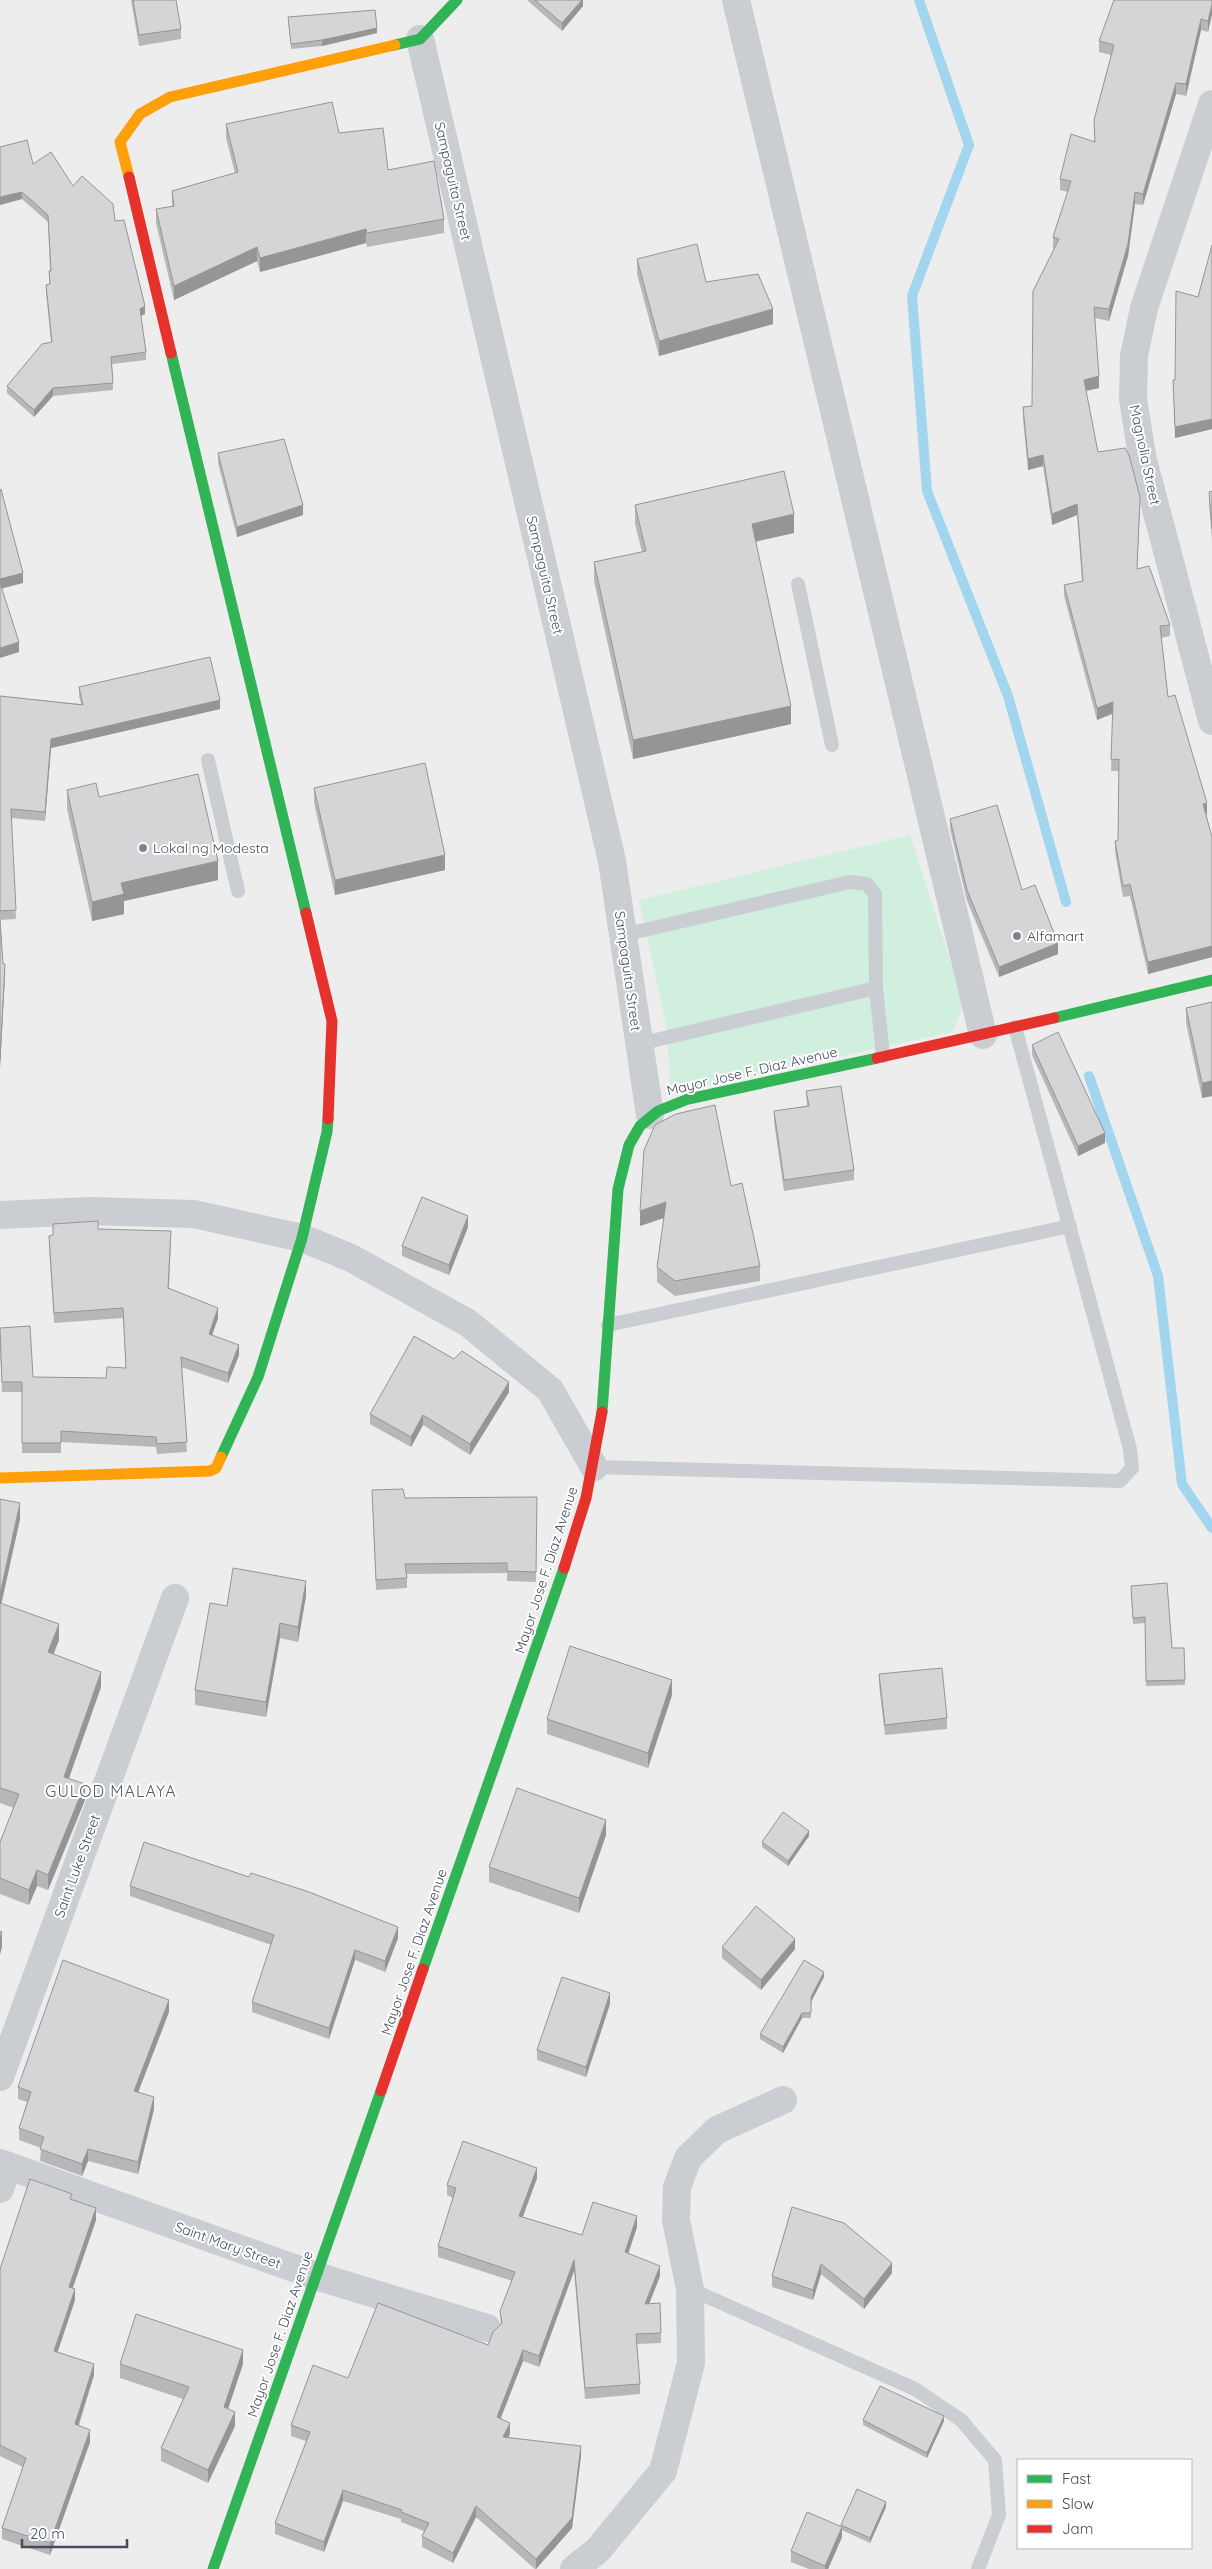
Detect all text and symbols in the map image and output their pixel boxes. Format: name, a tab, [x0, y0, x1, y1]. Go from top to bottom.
street label: Sampaguita Street	[431, 120, 475, 242]
street label: Magnolia Street	[1126, 403, 1164, 507]
street label: Sampaguita Street	[523, 514, 567, 636]
place label: Lokal ng Modesta	[153, 839, 269, 857]
marker: Lokal ng Modesta	[137, 842, 149, 854]
street label: Sampaguita Street	[611, 910, 645, 1032]
place label: Alfamart	[1027, 927, 1084, 945]
marker: Alfamart	[1011, 930, 1023, 942]
street label: Mayor Jose F. Diaz Avenue	[665, 1043, 839, 1099]
street label: Mayor Jose F. Diaz Avenue	[510, 1484, 582, 1656]
district label: GULOD MALAYA	[45, 1781, 177, 1801]
street label: Saint Luke Street	[50, 1812, 104, 1920]
street label: Mayor Jose F. Diaz Avenue	[377, 1866, 451, 2037]
street label: Saint Mary Street	[173, 2217, 284, 2273]
street label: Mayor Jose F. Diaz Avenue	[243, 2248, 317, 2419]
legend	[1017, 2459, 1192, 2549]
text: Fast	[1062, 2469, 1091, 2488]
text: Slow	[1062, 2494, 1094, 2513]
scale bar	[22, 2516, 128, 2548]
text: Jam	[1062, 2519, 1093, 2538]
text: 20 m	[30, 2524, 65, 2543]

